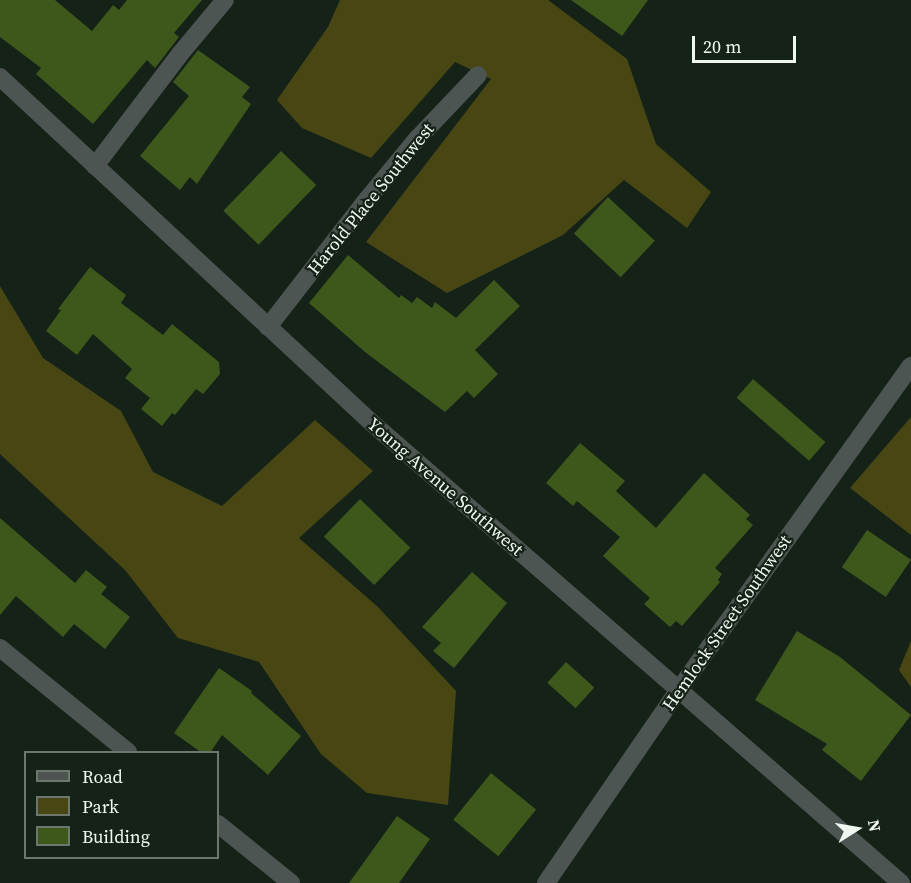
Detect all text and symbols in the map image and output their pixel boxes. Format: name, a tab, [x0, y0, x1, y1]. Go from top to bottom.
scale bar	[695, 24, 798, 62]
text: 20 m	[703, 34, 741, 59]
street label: Harold Place Southwest	[303, 119, 439, 279]
street label: Young Avenue Southwest	[363, 413, 527, 561]
street label: Hemlock Street Southwest	[658, 531, 796, 715]
legend	[24, 751, 219, 859]
text: Road	[82, 764, 123, 789]
text: Park	[82, 794, 119, 819]
north arrow	[827, 799, 887, 859]
text: N	[863, 818, 887, 833]
text: Building	[82, 824, 150, 849]

